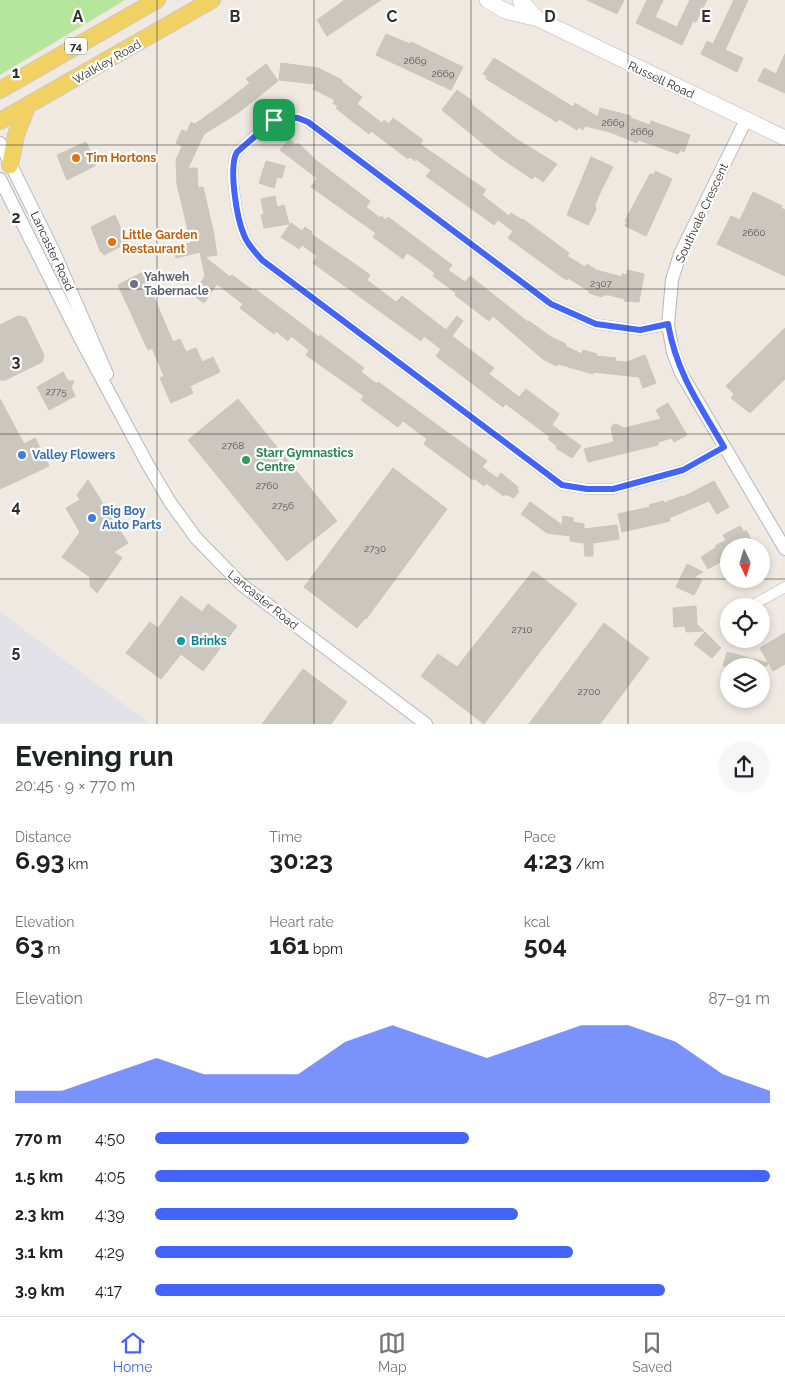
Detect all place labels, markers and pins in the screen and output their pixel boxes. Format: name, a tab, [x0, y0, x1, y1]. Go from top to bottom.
pin	[253, 99, 295, 141]
place label: Tim Hortons	[86, 151, 156, 165]
marker: Tim Hortons	[70, 152, 82, 164]
place label: Little Garden Restaurant	[122, 228, 197, 256]
marker: Little Garden Restaurant	[106, 236, 118, 248]
place label: Yahweh Tabernacle	[144, 270, 209, 298]
marker: Yahweh Tabernacle	[128, 278, 140, 290]
place label: Starr Gymnastics Centre	[256, 446, 353, 474]
place label: Valley Flowers	[32, 448, 116, 462]
marker: Valley Flowers	[16, 449, 28, 461]
marker: Starr Gymnastics Centre	[240, 454, 252, 466]
place label: Big Boy Auto Parts	[102, 504, 162, 532]
marker: Big Boy Auto Parts	[86, 512, 98, 524]
place label: Brinks	[191, 634, 227, 648]
marker: Brinks	[175, 635, 187, 647]

